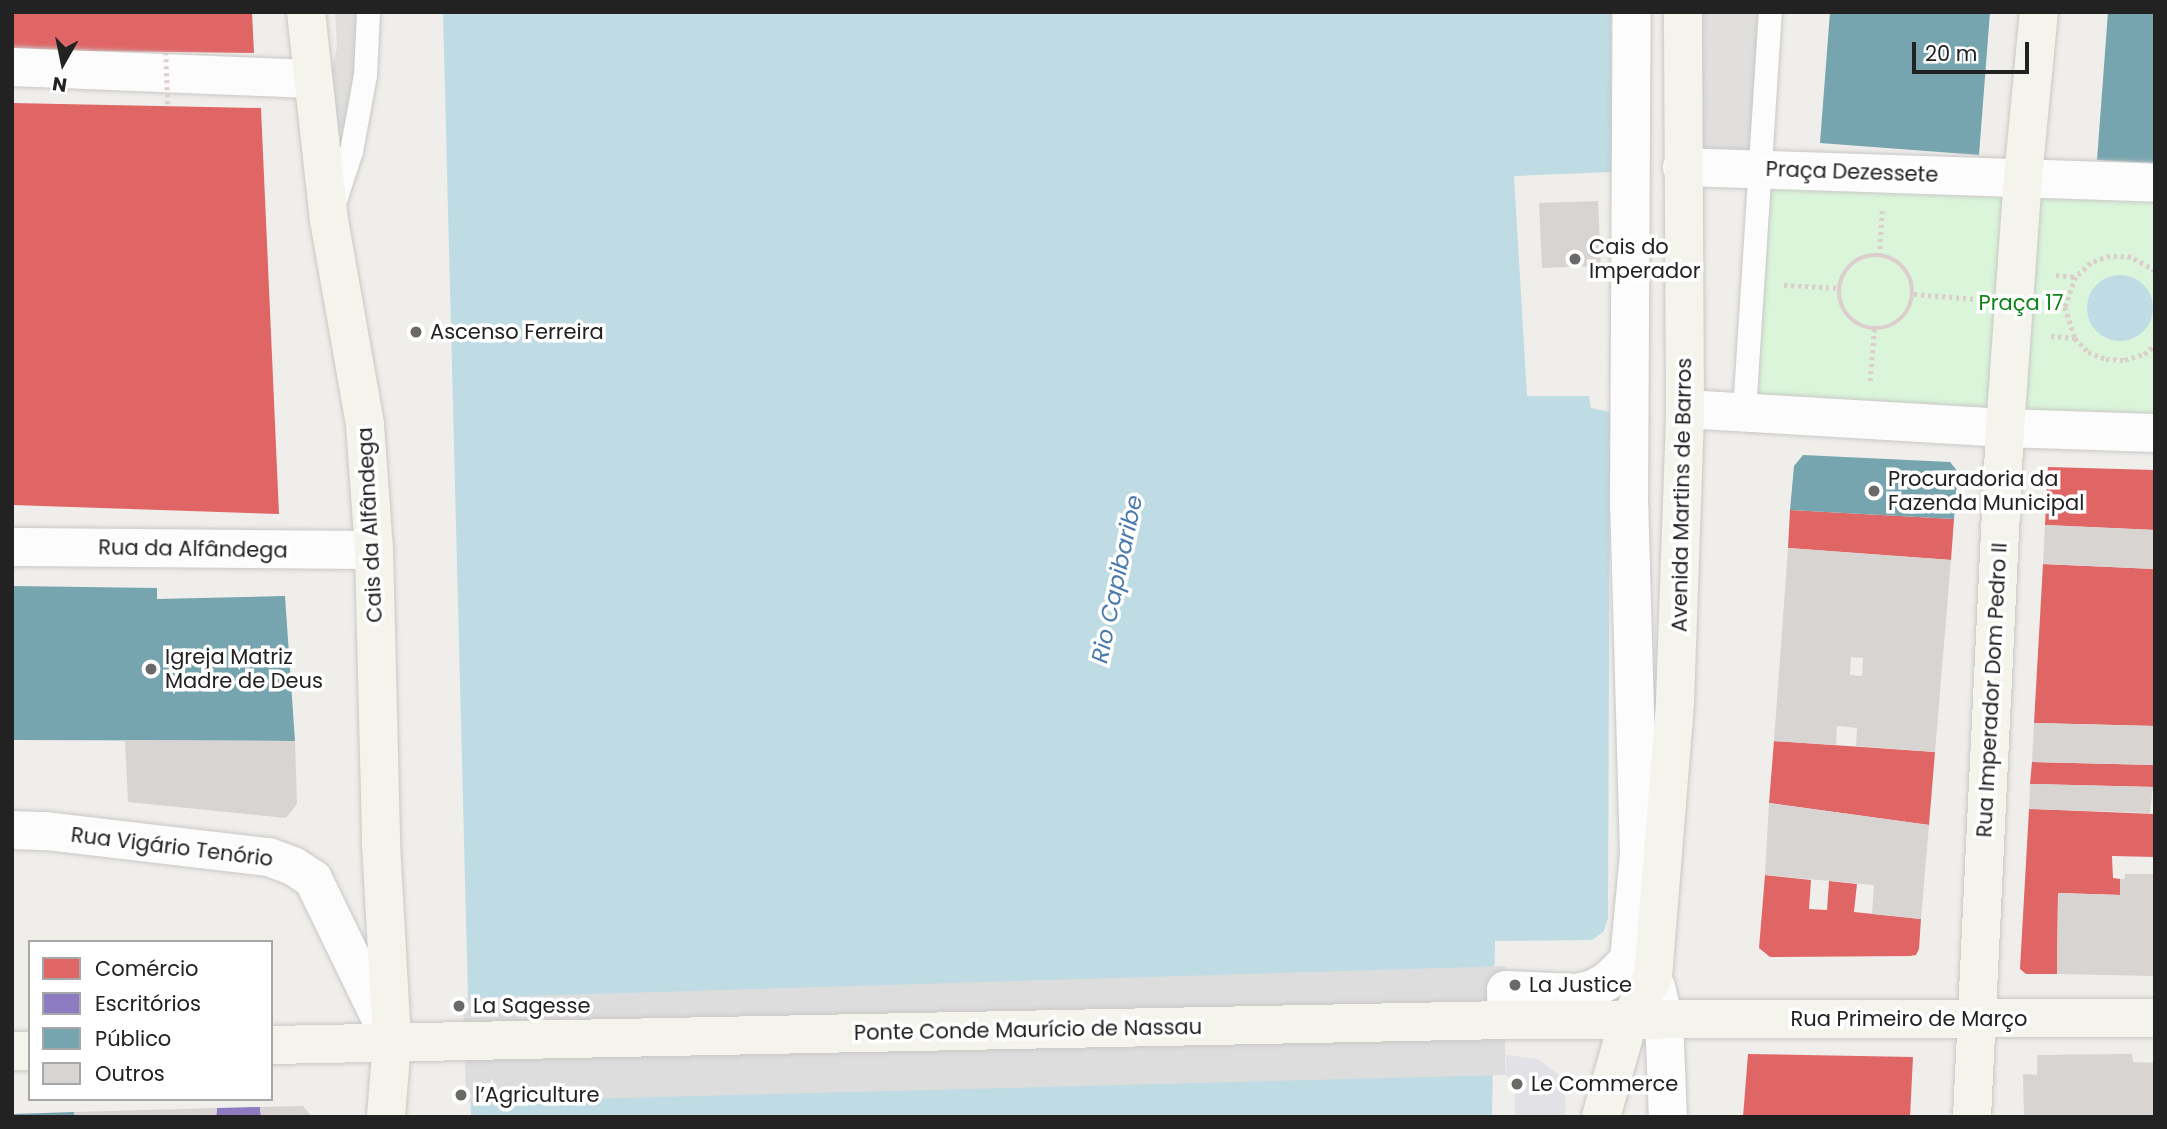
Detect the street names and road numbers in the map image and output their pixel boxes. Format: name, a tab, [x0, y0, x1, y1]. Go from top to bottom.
street label: Praça Dezessete	[1765, 156, 1939, 188]
street label: Avenida Martins de Barros	[1667, 358, 1697, 632]
street label: Cais da Alfândega	[352, 427, 388, 623]
street label: Rua da Alfândega	[98, 535, 288, 563]
street label: Rua Imperador Dom Pedro II	[1972, 542, 2012, 838]
street label: Rua Vigário Tenório	[69, 822, 275, 872]
street label: Rua Primeiro de Março	[1791, 1006, 2027, 1032]
street label: Ponte Conde Maurício de Nassau	[854, 1014, 1202, 1046]

